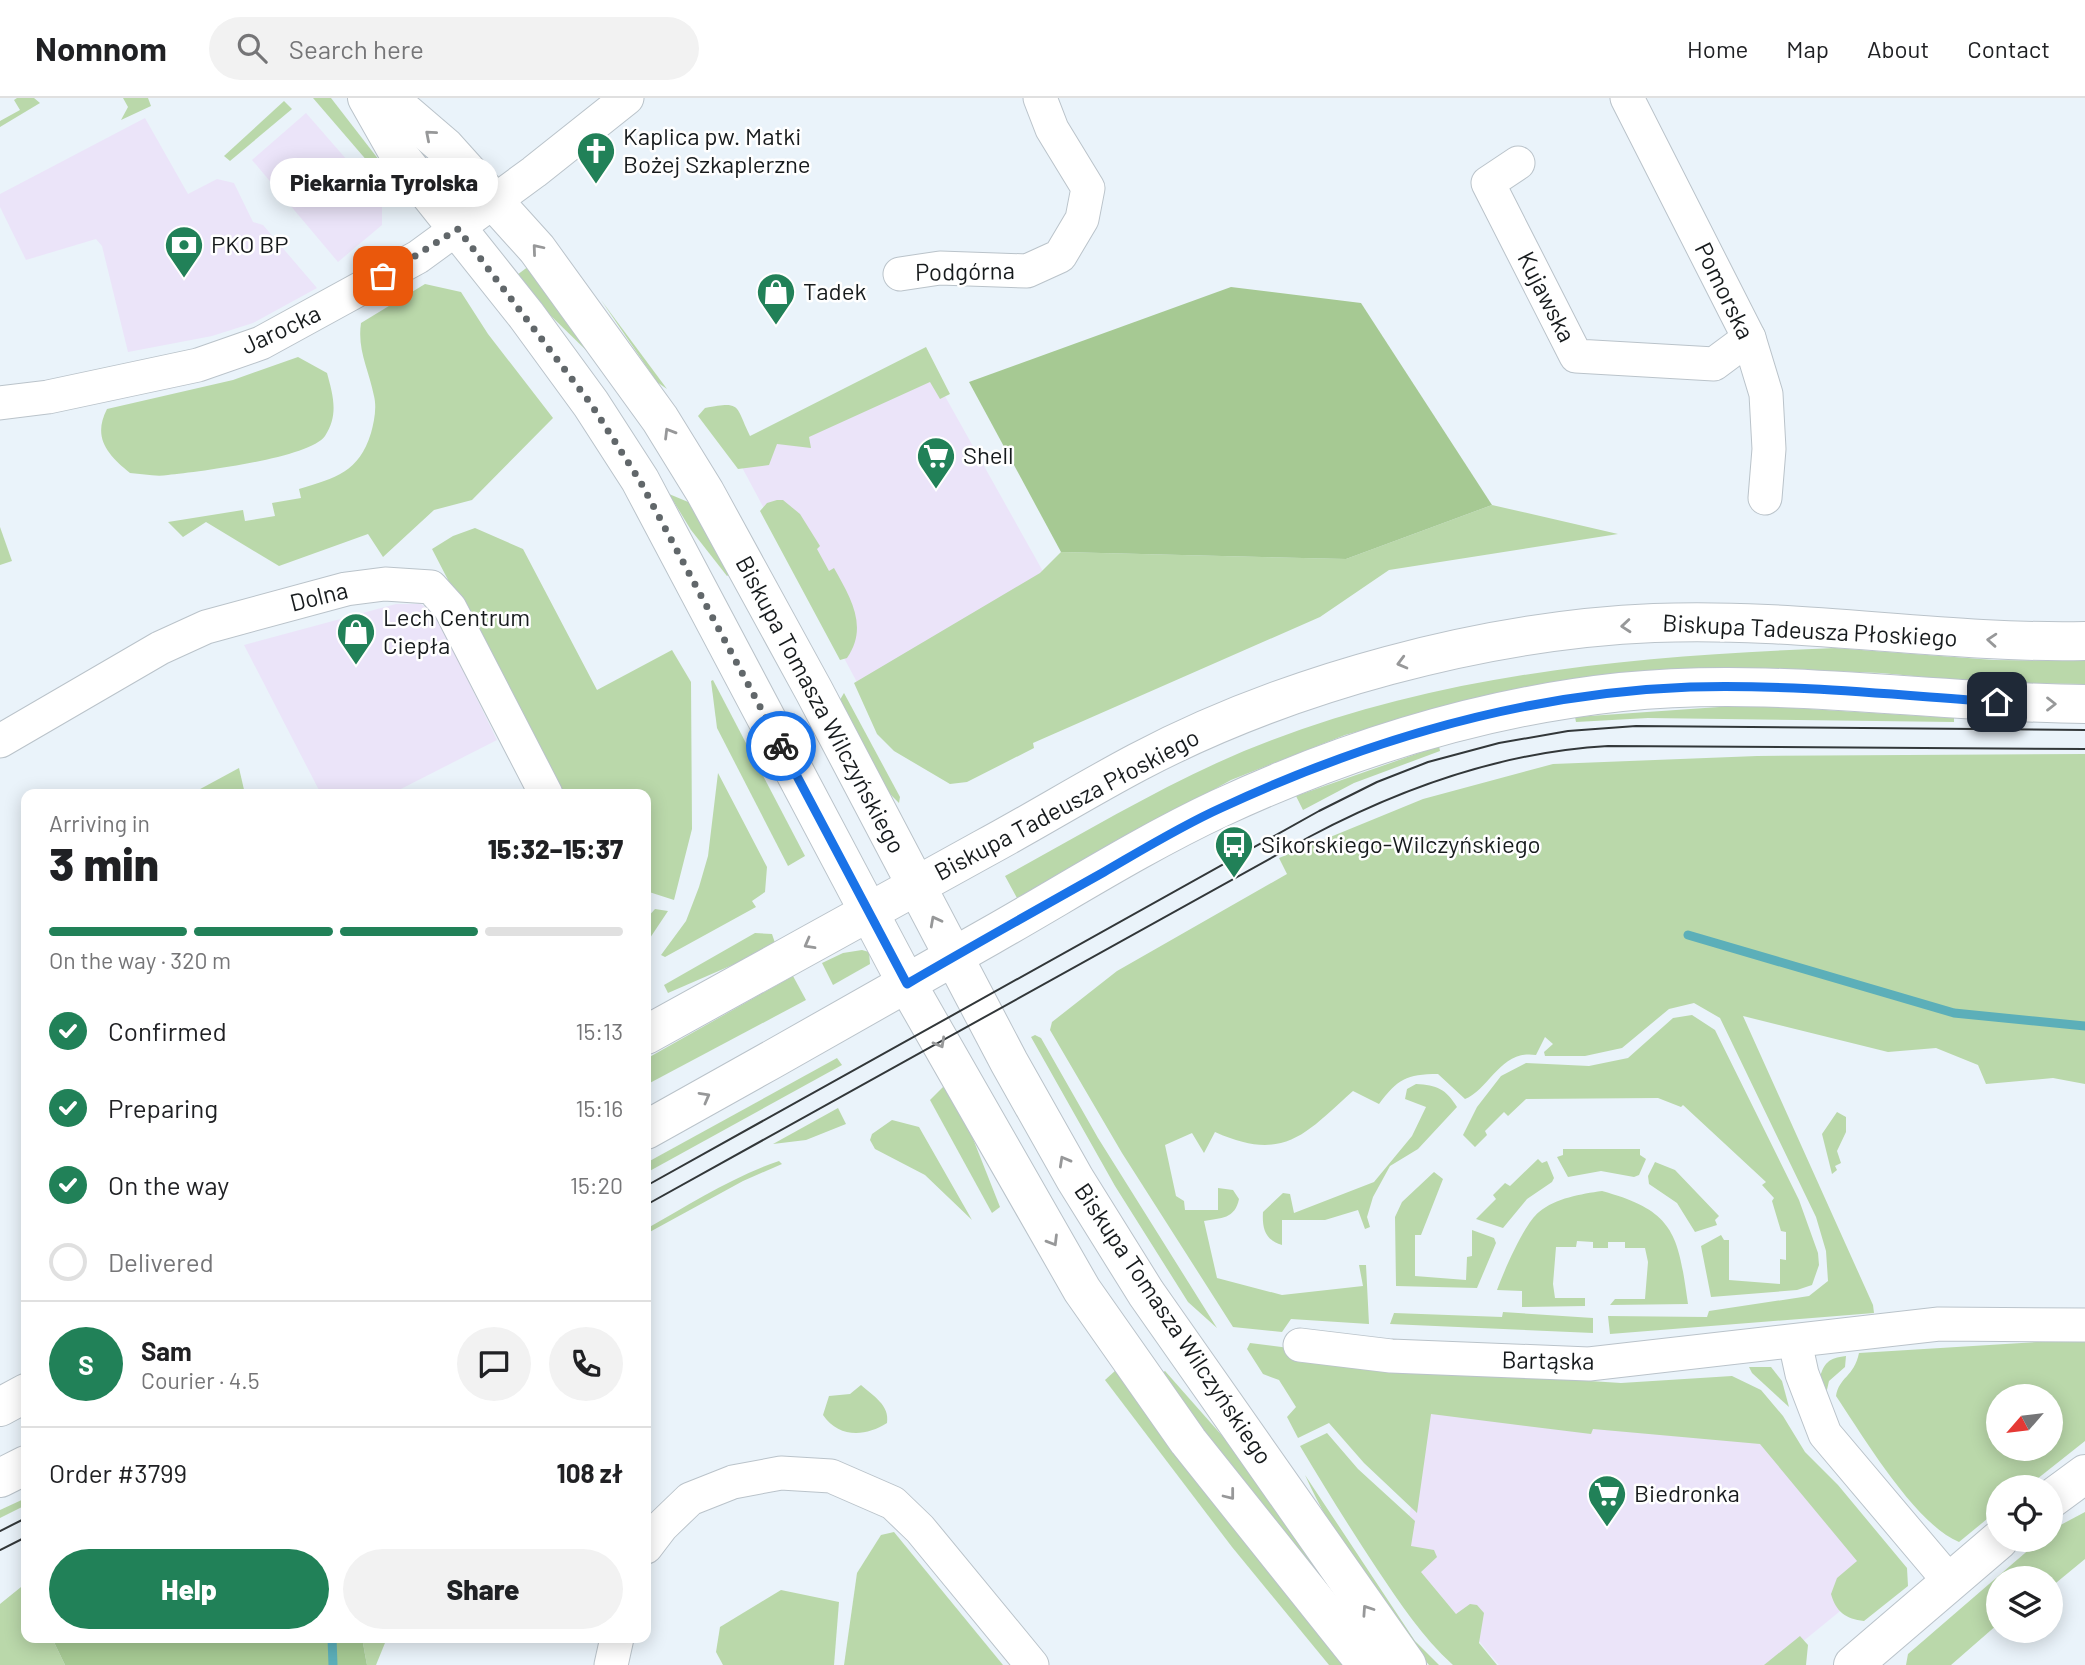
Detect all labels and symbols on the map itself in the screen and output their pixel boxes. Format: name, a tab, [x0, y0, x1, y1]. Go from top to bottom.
place label: Kaplica pw. Matki Bożej Szkaplerzne	[623, 121, 811, 178]
church icon: Kaplica pw. Matki Bożej Szkaplerzne	[575, 130, 617, 185]
one-way arrow	[426, 131, 439, 143]
callout: Piekarnia Tyrolska	[269, 157, 497, 206]
bank icon: PKO BP	[163, 224, 205, 279]
place label: PKO BP	[211, 229, 289, 258]
street label: Pomorska	[1690, 237, 1761, 343]
one-way arrow	[533, 244, 545, 257]
pin	[353, 246, 413, 306]
street label: Kujawska	[1512, 246, 1582, 346]
street label: Podgórna	[915, 255, 1015, 286]
shop icon: Tadek	[755, 271, 797, 326]
place label: Tadek	[803, 276, 866, 305]
street label: Jarocka	[236, 298, 325, 360]
one-way arrow	[665, 428, 678, 441]
supermarket icon: Shell	[915, 435, 957, 490]
place label: Shell	[963, 440, 1014, 469]
street label: Biskupa Tomasza Wilczyńskiego	[730, 551, 912, 858]
street label: Dolna	[287, 574, 351, 617]
place label: Lech Centrum Ciepła	[383, 602, 530, 659]
street label: Biskupa Tadeusza Płoskiego	[1662, 607, 1958, 652]
shop icon: Lech Centrum Ciepła	[335, 611, 377, 666]
one-way arrow	[1620, 618, 1631, 633]
one-way arrow	[1987, 632, 1998, 647]
one-way arrow	[1396, 655, 1408, 669]
pin	[1967, 672, 2027, 732]
one-way arrow	[2046, 696, 2056, 712]
courier	[746, 711, 816, 781]
street label: Biskupa Tadeusza Płoskiego	[929, 722, 1204, 886]
bus stop icon: Sikorskiego-Wilczyńskiego	[1213, 824, 1255, 879]
place label: Sikorskiego-Wilczyńskiego	[1261, 829, 1541, 858]
one-way arrow	[930, 916, 943, 928]
one-way arrow	[804, 936, 817, 949]
one-way arrow	[932, 1036, 945, 1049]
one-way arrow	[698, 1092, 711, 1105]
one-way arrow	[1059, 1155, 1072, 1168]
street label: Biskupa Tomasza Wilczyńskiego	[1069, 1177, 1279, 1469]
one-way arrow	[1045, 1233, 1058, 1246]
street label: Bartąska	[1501, 1344, 1595, 1375]
north arrow	[1986, 1384, 2063, 1461]
supermarket icon: Biedronka	[1586, 1473, 1628, 1528]
place label: Biedronka	[1634, 1478, 1740, 1507]
one-way arrow	[1222, 1487, 1235, 1499]
one-way arrow	[1362, 1604, 1375, 1617]

